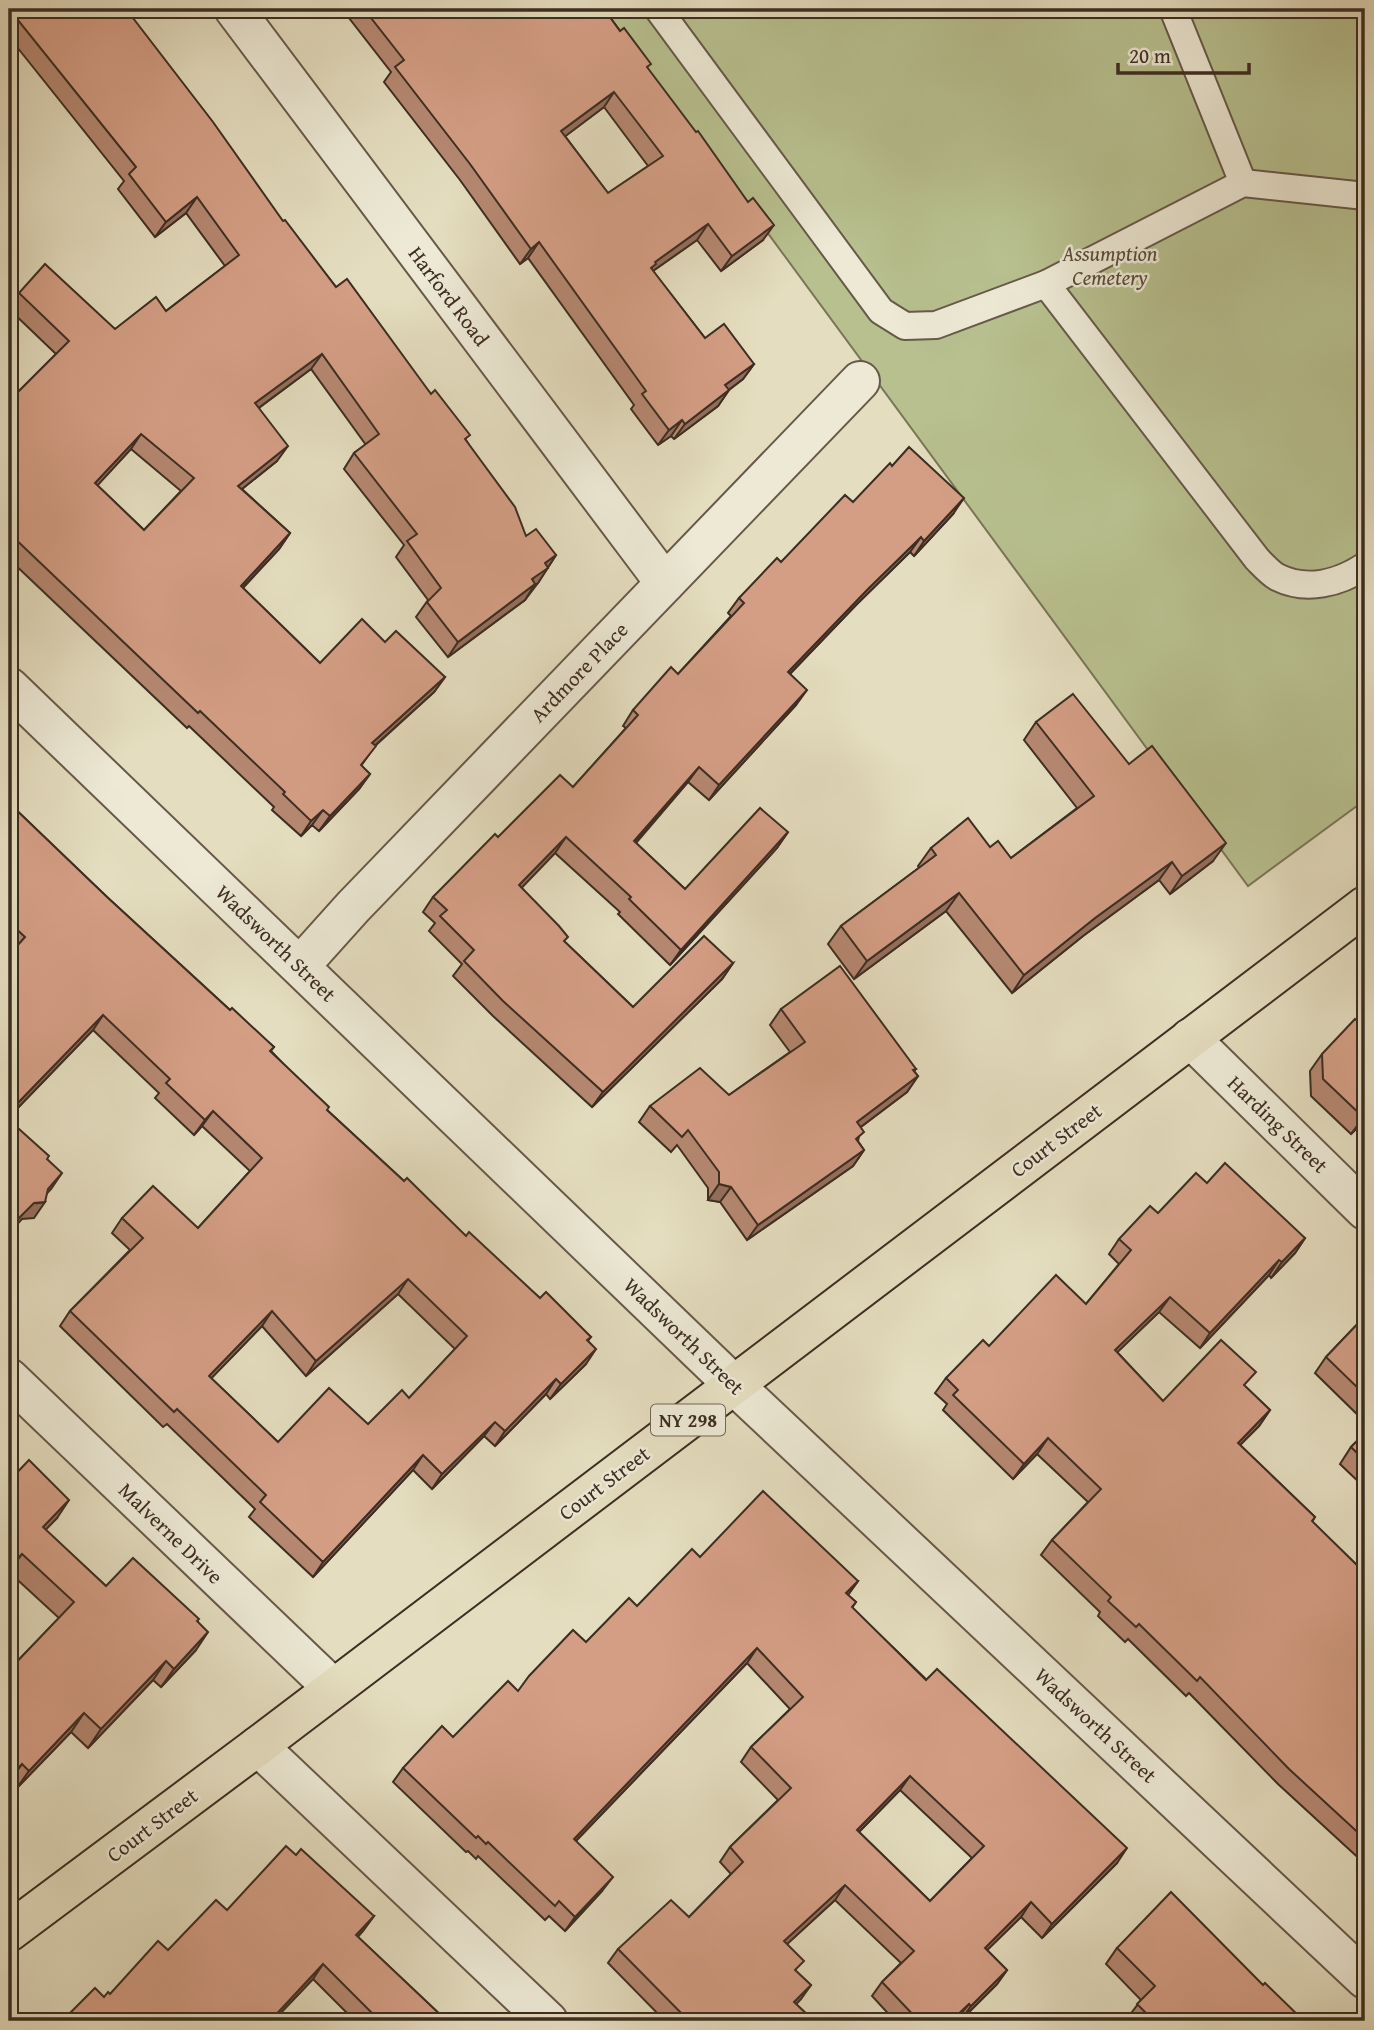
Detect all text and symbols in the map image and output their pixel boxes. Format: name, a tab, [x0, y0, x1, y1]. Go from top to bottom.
scale bar	[1118, 32, 1250, 76]
text: 20 m	[1129, 40, 1171, 71]
park label: Assumption Cemetery	[1062, 238, 1158, 293]
street label: Harford Road	[401, 239, 497, 353]
street label: Ardmore Place	[523, 615, 635, 729]
street label: Wadsworth Street	[209, 877, 344, 1009]
street label: Harding Street	[1221, 1068, 1336, 1181]
street label: Court Street	[1004, 1095, 1109, 1185]
street label: Wadsworth Street	[617, 1270, 752, 1402]
road number: NY 298	[651, 1404, 725, 1436]
street label: Court Street	[552, 1438, 657, 1528]
street label: Malverne Drive	[112, 1475, 230, 1591]
street label: Wadsworth Street	[1028, 1660, 1165, 1790]
street label: Court Street	[100, 1780, 205, 1870]

